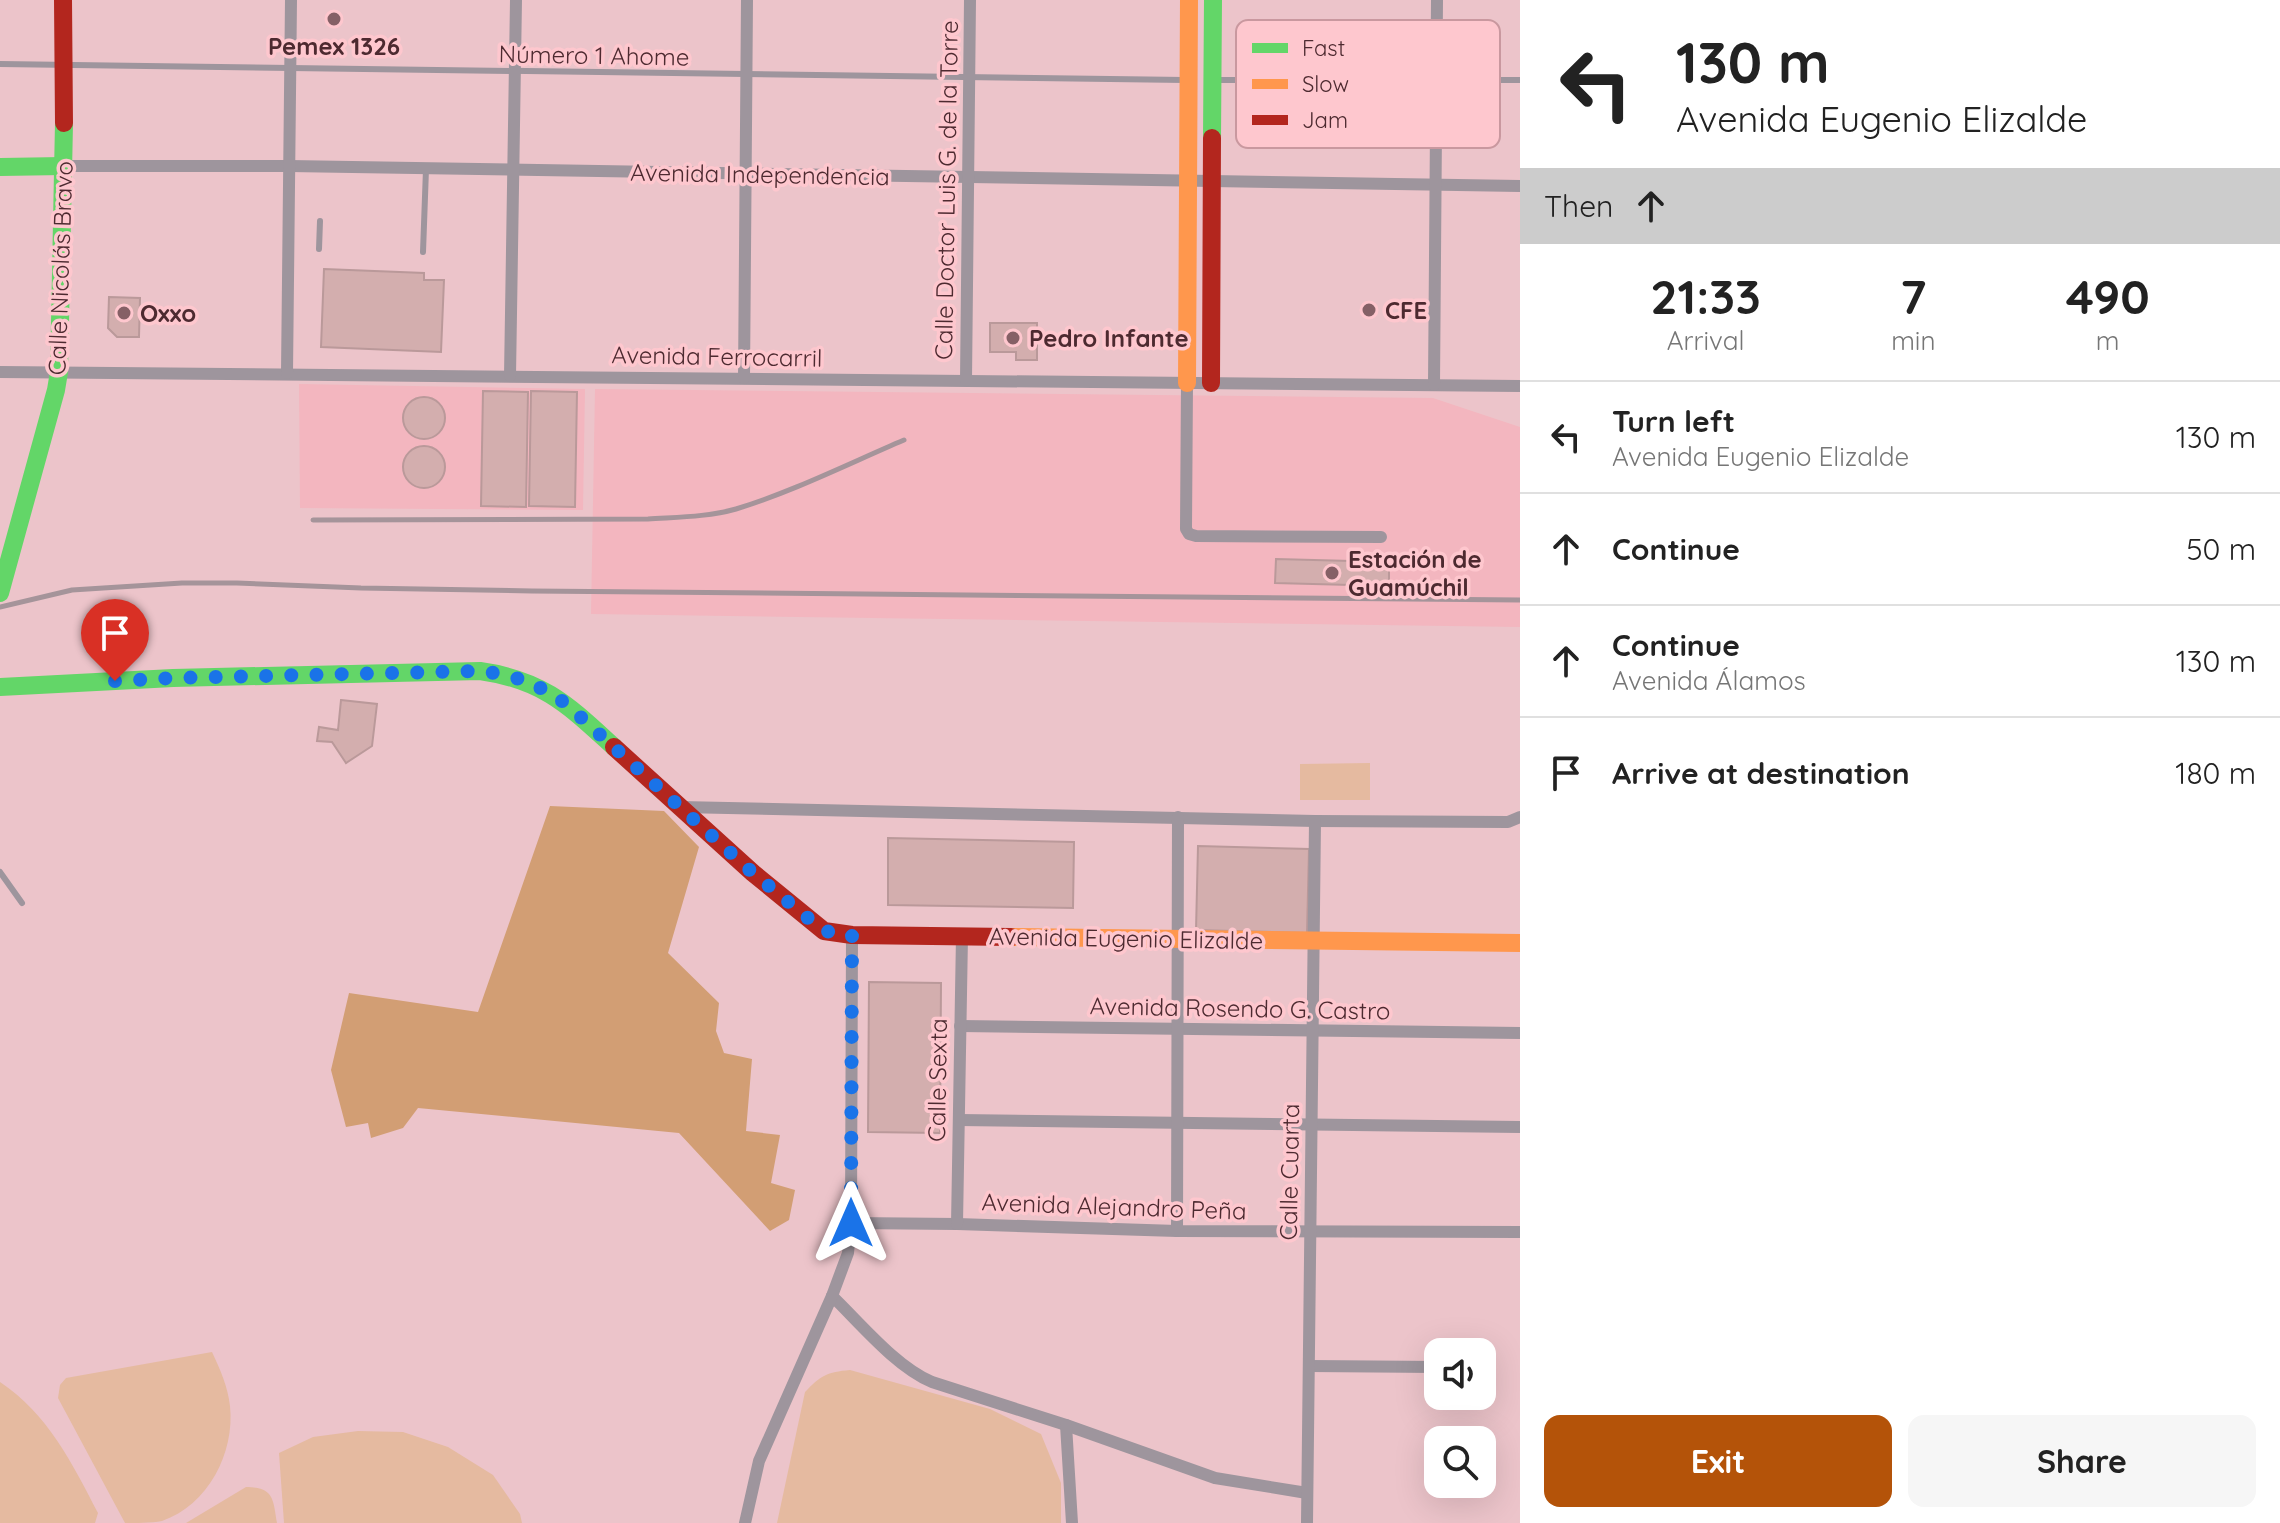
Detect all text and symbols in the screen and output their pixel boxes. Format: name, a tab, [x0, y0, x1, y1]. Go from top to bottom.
marker: Pemex 1326	[325, 10, 343, 28]
street label: Calle Doctor Luis G. de la Torre	[928, 20, 964, 360]
legend	[1236, 20, 1500, 148]
text: 130 m	[1676, 27, 1830, 97]
place label: Pemex 1326	[268, 31, 400, 61]
icon: left	[1544, 32, 1648, 136]
text: Fast	[1302, 34, 1345, 62]
street label: Número 1 Ahome	[498, 38, 690, 72]
text: Slow	[1302, 70, 1349, 98]
text: Avenida Eugenio Elizalde	[1676, 96, 2087, 141]
text: Jam	[1302, 106, 1348, 134]
street label: Avenida Independencia	[630, 157, 890, 191]
street label: Calle Nicolás Bravo	[41, 160, 79, 376]
icon: ahead	[1629, 184, 1673, 228]
text: Then	[1544, 187, 1613, 225]
text: 21:33	[1650, 266, 1761, 326]
text: 7	[1900, 266, 1926, 326]
text: 490	[2066, 266, 2150, 326]
place label: CFE	[1385, 295, 1427, 325]
place label: Oxxo	[140, 298, 196, 328]
marker: CFE	[1360, 301, 1378, 319]
marker: Oxxo	[115, 304, 133, 322]
place label: Pedro Infante	[1029, 323, 1189, 353]
text: Arrival	[1667, 324, 1745, 357]
text: min	[1891, 324, 1935, 357]
text: m	[2096, 324, 2120, 357]
marker: Pedro Infante	[1004, 329, 1022, 347]
street label: Avenida Ferrocarril	[611, 339, 823, 373]
text: Turn left	[1612, 402, 1735, 440]
icon: left	[1544, 415, 1588, 459]
text: 130 m	[2176, 418, 2256, 456]
text: Avenida Eugenio Elizalde	[1612, 440, 1909, 473]
icon: ahead	[1544, 527, 1588, 571]
text: Continue	[1612, 530, 1740, 568]
text: 50 m	[2186, 530, 2256, 568]
place label: Estación de Guamúchil	[1348, 544, 1482, 602]
marker: Estación de Guamúchil	[1323, 564, 1341, 582]
pin	[81, 599, 149, 681]
icon: arrive	[93, 611, 137, 655]
text: Continue	[1612, 626, 1740, 664]
icon: ahead	[1544, 639, 1588, 683]
text: 130 m	[2176, 642, 2256, 680]
text: Avenida Álamos	[1612, 664, 1806, 697]
icon: arrive	[1544, 751, 1588, 795]
text: Arrive at destination	[1612, 754, 1910, 792]
text: 180 m	[2175, 754, 2256, 792]
street label: Avenida Eugenio Elizalde	[989, 921, 1263, 955]
street label: Avenida Rosendo G. Castro	[1089, 990, 1391, 1026]
street label: Calle Sexta	[921, 1018, 953, 1142]
street label: Calle Cuarta	[1273, 1103, 1305, 1241]
position arrow	[809, 1181, 893, 1265]
street label: Avenida Alejandro Peña	[981, 1186, 1247, 1226]
map controls	[1424, 1338, 1496, 1498]
button: sound	[1424, 1338, 1496, 1410]
button: Exit	[1544, 1415, 1892, 1507]
button: Share	[1908, 1415, 2256, 1507]
button: search	[1424, 1426, 1496, 1498]

